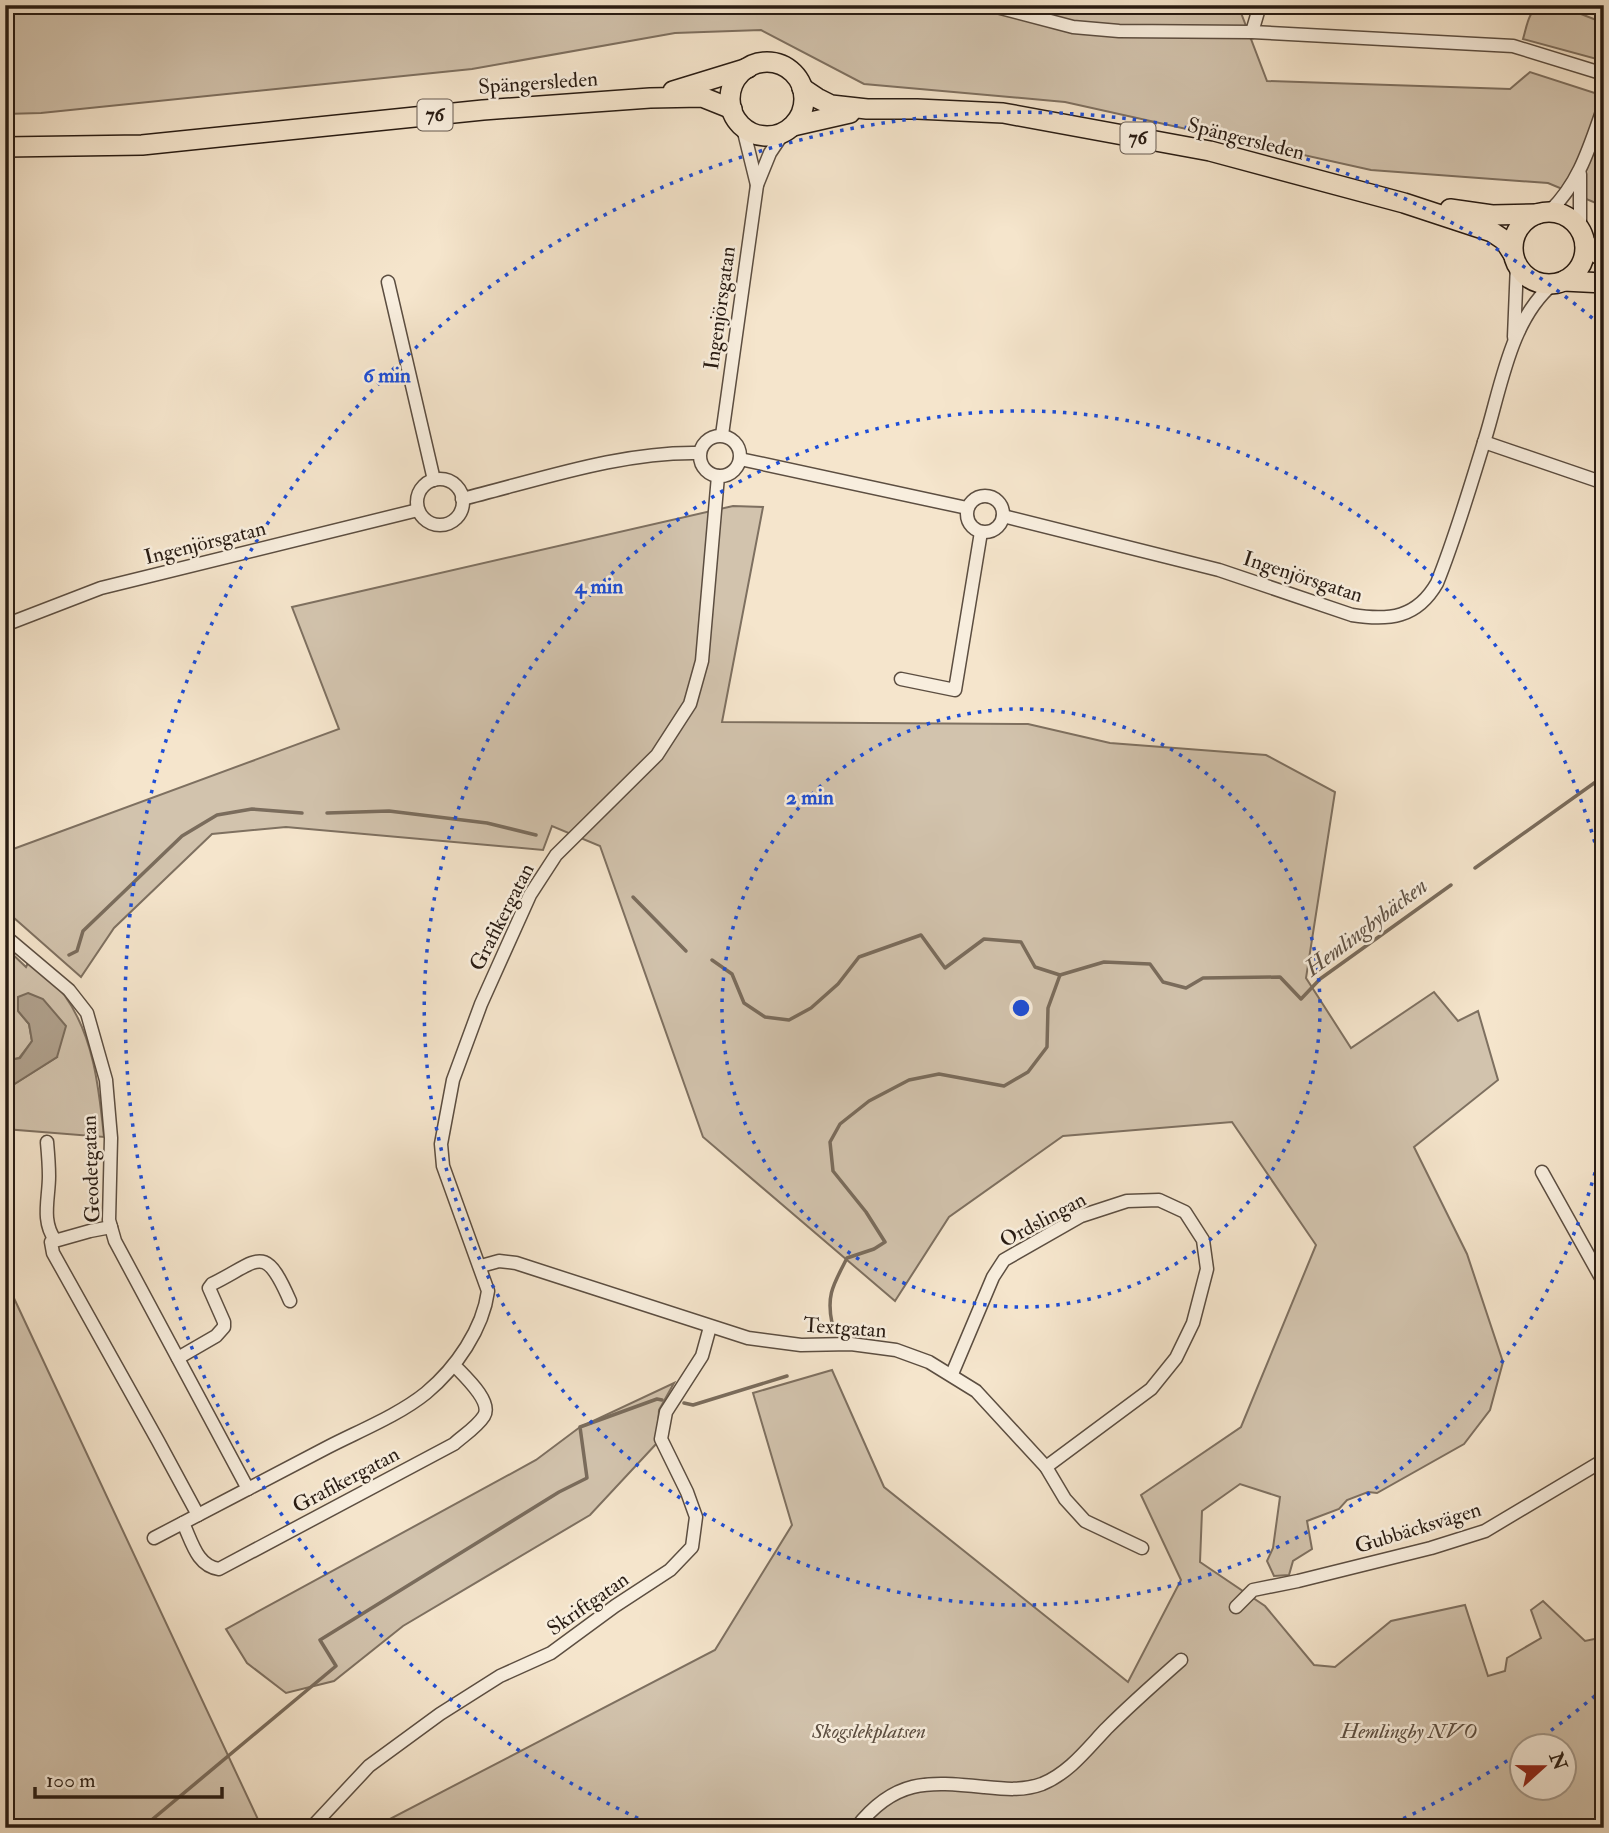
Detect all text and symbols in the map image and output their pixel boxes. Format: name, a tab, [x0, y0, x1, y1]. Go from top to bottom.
street label: Spängersleden	[477, 65, 599, 101]
road number: 76	[418, 99, 452, 130]
street label: Spängersleden	[1185, 111, 1308, 167]
road number: 76	[1120, 122, 1156, 154]
street label: Ingenjörsgatan	[698, 244, 742, 371]
text: 6 min	[363, 362, 411, 389]
street label: Ingenjörsgatan	[141, 515, 269, 571]
street label: Ingenjörsgatan	[1240, 545, 1367, 609]
text: 4 min	[574, 573, 623, 600]
text: 2 min	[786, 784, 834, 811]
street label: Grafikergatan	[463, 859, 541, 975]
water label: Hemlingbybäcken	[1298, 871, 1433, 983]
centre of rings	[1009, 996, 1033, 1020]
street label: Geodetgatan	[76, 1115, 106, 1223]
street label: Ordslingan	[995, 1186, 1091, 1254]
street label: Textgatan	[803, 1312, 888, 1344]
street label: Grafikergatan	[288, 1441, 404, 1519]
street label: Gubbäcksvägen	[1352, 1496, 1485, 1560]
street label: Skriftgatan	[542, 1566, 634, 1642]
park label: Skogslekplatsen	[811, 1718, 926, 1745]
park label: Hemlingby NVO	[1340, 1718, 1477, 1745]
north arrow	[1508, 1731, 1578, 1801]
text: N	[1543, 1748, 1573, 1774]
scale bar	[35, 1756, 222, 1800]
text: 100 m	[46, 1767, 96, 1794]

